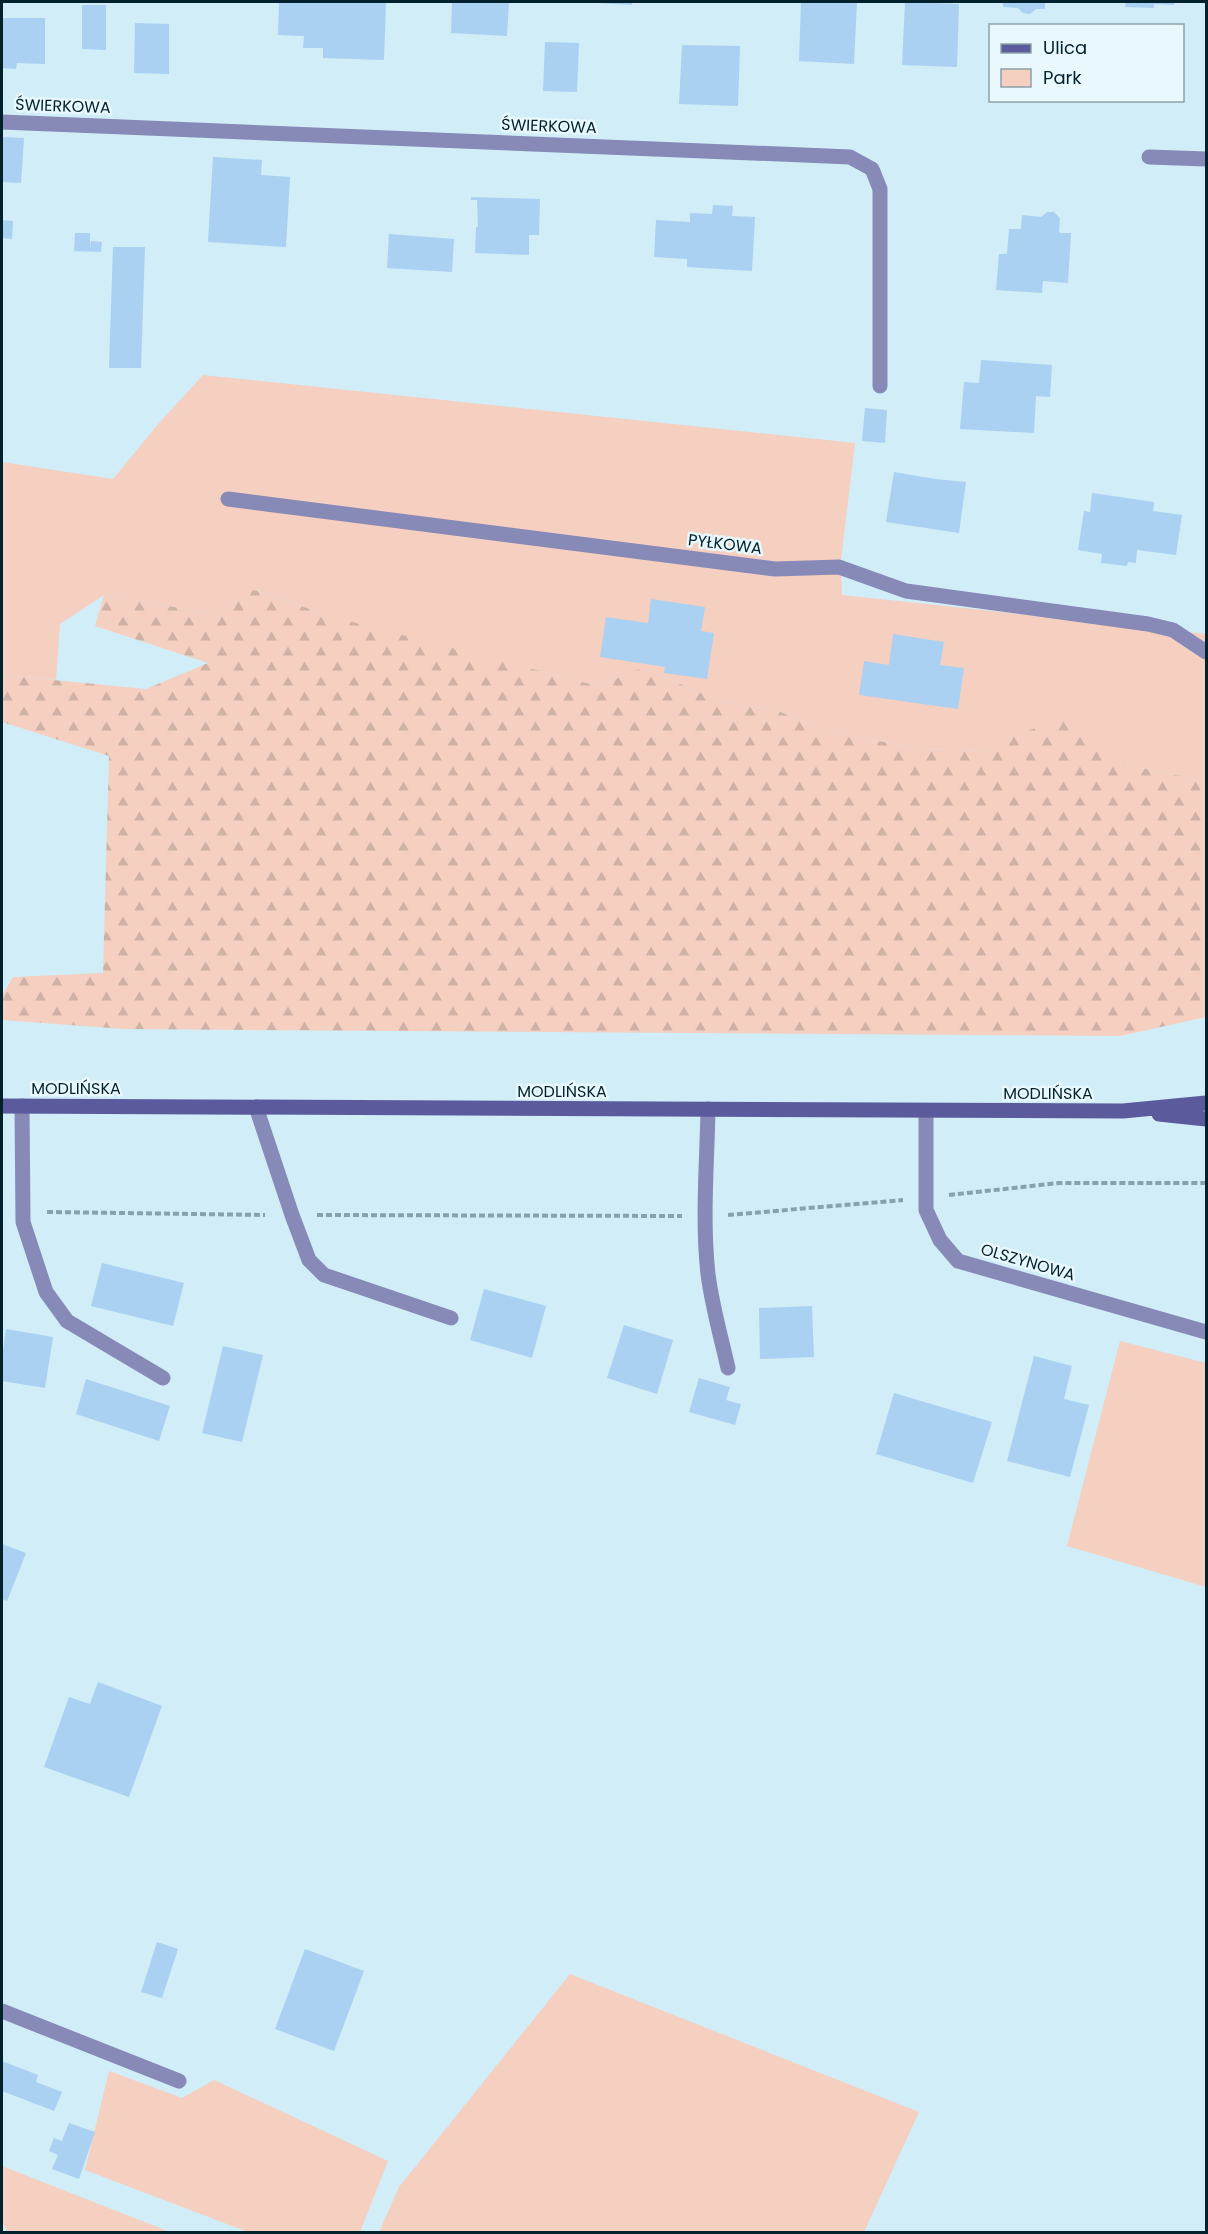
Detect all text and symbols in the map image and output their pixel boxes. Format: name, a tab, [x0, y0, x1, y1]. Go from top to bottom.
legend	[989, 24, 1184, 102]
text: Ulica	[1043, 35, 1087, 60]
text: Park	[1043, 65, 1082, 90]
street label: ŚWIERKOWA	[15, 93, 111, 119]
street label: ŚWIERKOWA	[501, 113, 597, 139]
street label: PYŁKOWA	[687, 528, 763, 560]
street label: MODLIŃSKA	[31, 1077, 121, 1100]
street label: MODLIŃSKA	[517, 1080, 607, 1103]
street label: MODLIŃSKA	[1003, 1082, 1093, 1105]
street label: OLSZYNOWA	[978, 1238, 1078, 1286]

